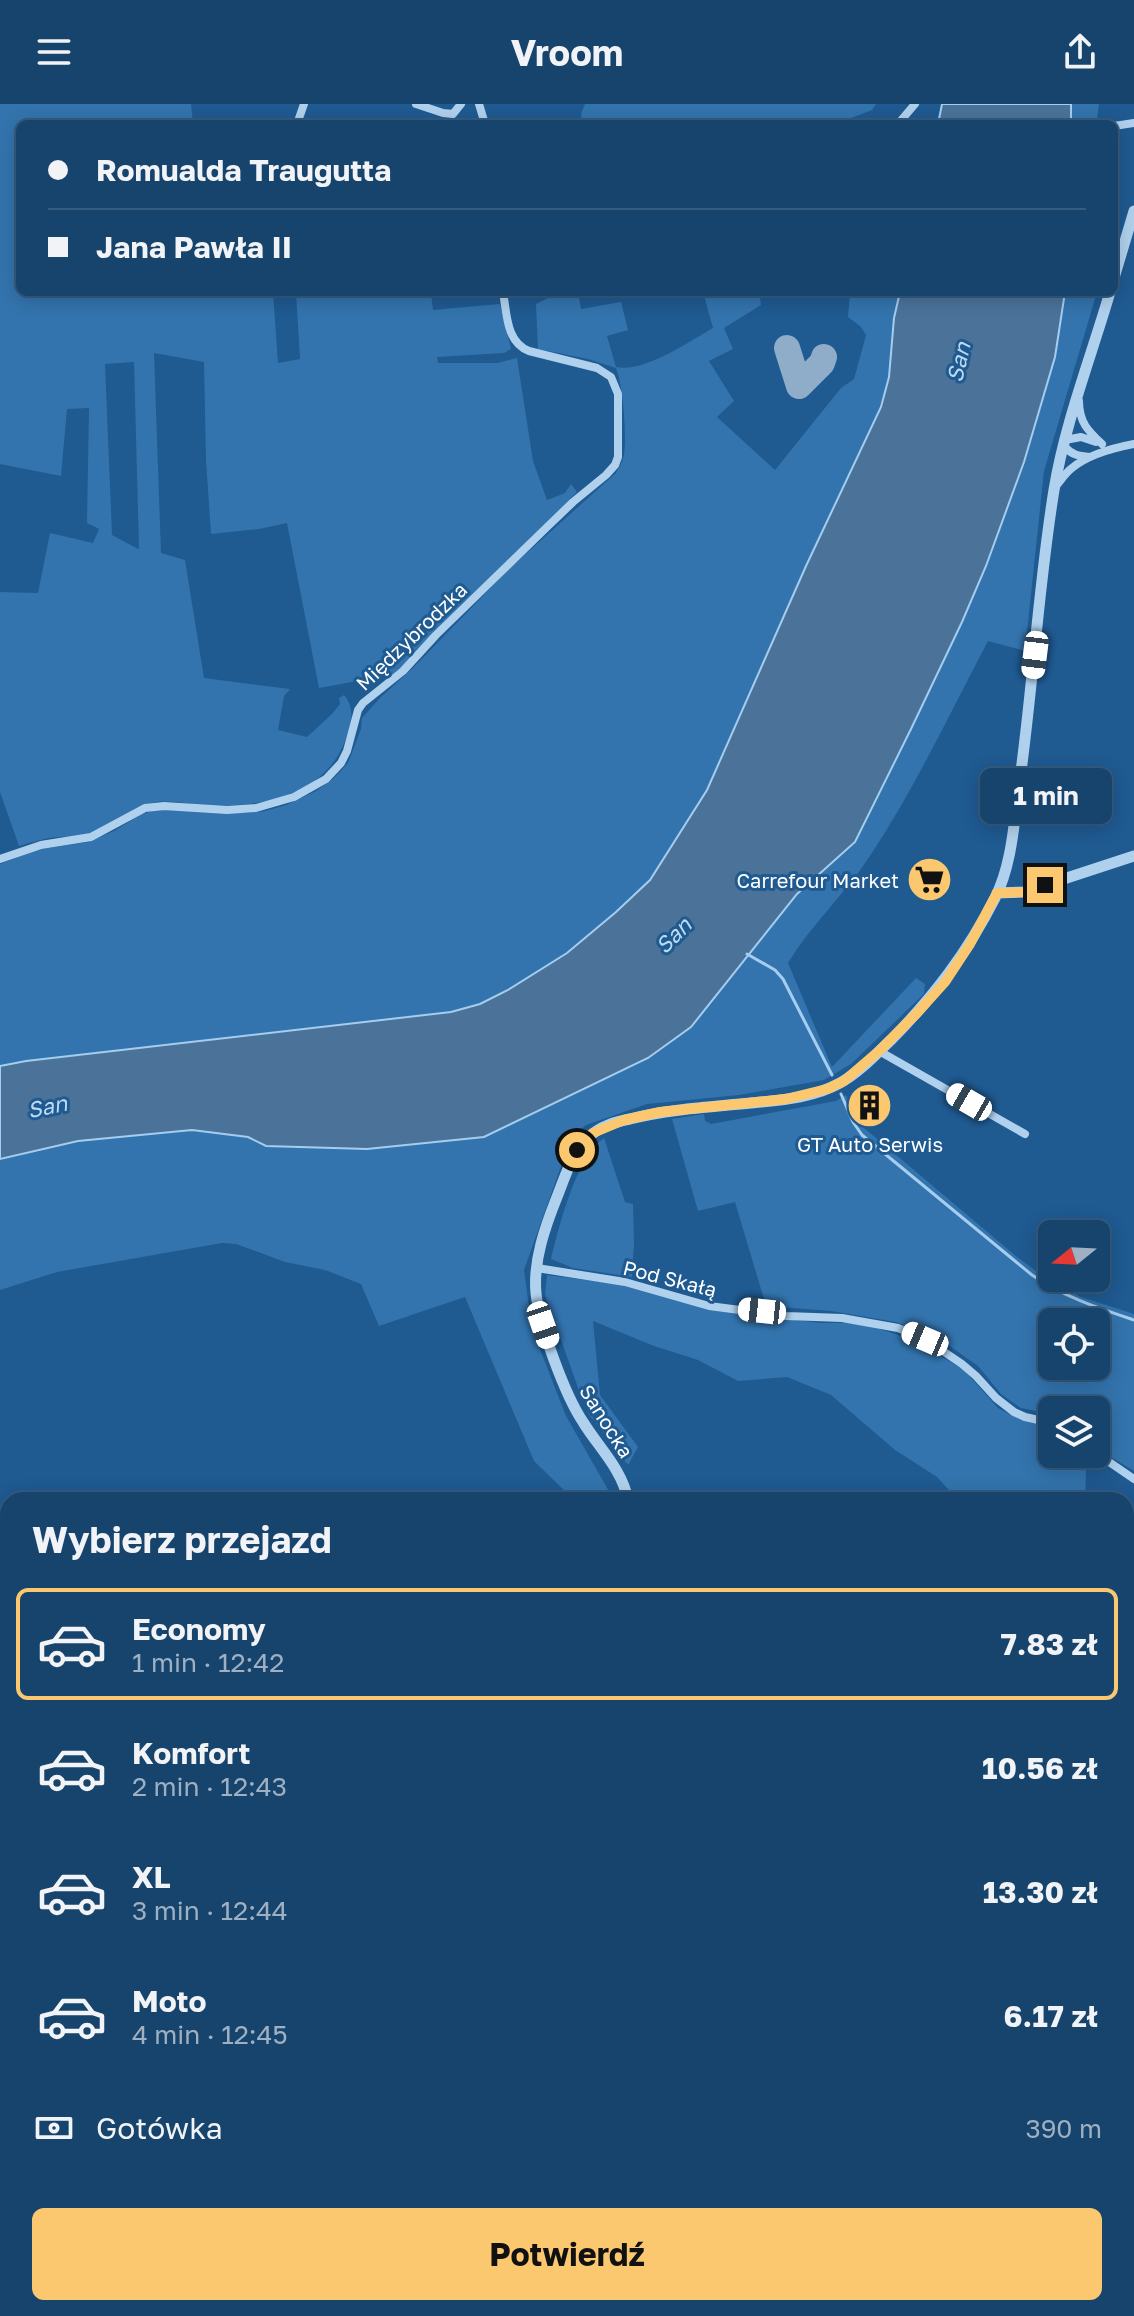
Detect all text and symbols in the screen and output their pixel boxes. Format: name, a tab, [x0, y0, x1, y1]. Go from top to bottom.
icon: menu	[32, 30, 76, 74]
icon: share	[1058, 30, 1102, 74]
text: Vroom	[511, 31, 623, 74]
text: Romualda Traugutta	[96, 152, 391, 188]
text: Jana Pawła II	[96, 229, 292, 265]
water label: San	[940, 338, 976, 385]
street label: Międzybrodzka	[351, 577, 471, 695]
car	[1020, 630, 1050, 680]
callout: 1 min	[979, 769, 1111, 825]
text: 1 min	[1013, 780, 1079, 811]
supermarket icon: Carrefour Market	[906, 856, 954, 904]
route end	[1027, 867, 1063, 903]
place label: Carrefour Market	[737, 868, 899, 892]
water label: San	[649, 910, 698, 959]
car	[942, 1080, 996, 1124]
building icon: GT Auto Serwis	[846, 1081, 894, 1129]
water label: San	[25, 1089, 71, 1123]
route start	[559, 1132, 595, 1168]
place label: GT Auto Serwis	[797, 1132, 943, 1156]
north arrow	[1038, 1220, 1110, 1292]
map controls	[1038, 1220, 1110, 1468]
street label: Pod Skałą	[621, 1255, 719, 1301]
car	[737, 1297, 787, 1325]
car	[524, 1298, 562, 1352]
button: locate	[1038, 1308, 1110, 1380]
car	[898, 1319, 952, 1359]
street label: Sanocka	[575, 1380, 639, 1462]
button: layers	[1038, 1396, 1110, 1468]
text: Wybierz przejazd	[32, 1518, 332, 1561]
icon: car	[36, 1608, 108, 1680]
text: Economy	[132, 1611, 266, 1647]
text: 7.83 zł	[1001, 1626, 1098, 1662]
text: 1 min · 12:42	[132, 1647, 284, 1678]
icon: car	[36, 1732, 108, 1804]
text: Komfort	[132, 1735, 251, 1771]
text: 10.56 zł	[982, 1750, 1098, 1786]
text: 2 min · 12:43	[132, 1771, 287, 1802]
icon: car	[36, 1856, 108, 1928]
text: XL	[132, 1859, 171, 1895]
text: 13.30 zł	[983, 1874, 1098, 1910]
text: 3 min · 12:44	[132, 1895, 288, 1926]
icon: car	[36, 1980, 108, 2052]
text: Moto	[132, 1983, 207, 2019]
text: 6.17 zł	[1004, 1998, 1098, 2034]
text: 4 min · 12:45	[132, 2019, 288, 2050]
icon: cash	[32, 2106, 76, 2150]
text: Gotówka	[96, 2110, 223, 2146]
text: 390 m	[1025, 2113, 1102, 2144]
button: Potwierdź	[32, 2208, 1102, 2300]

